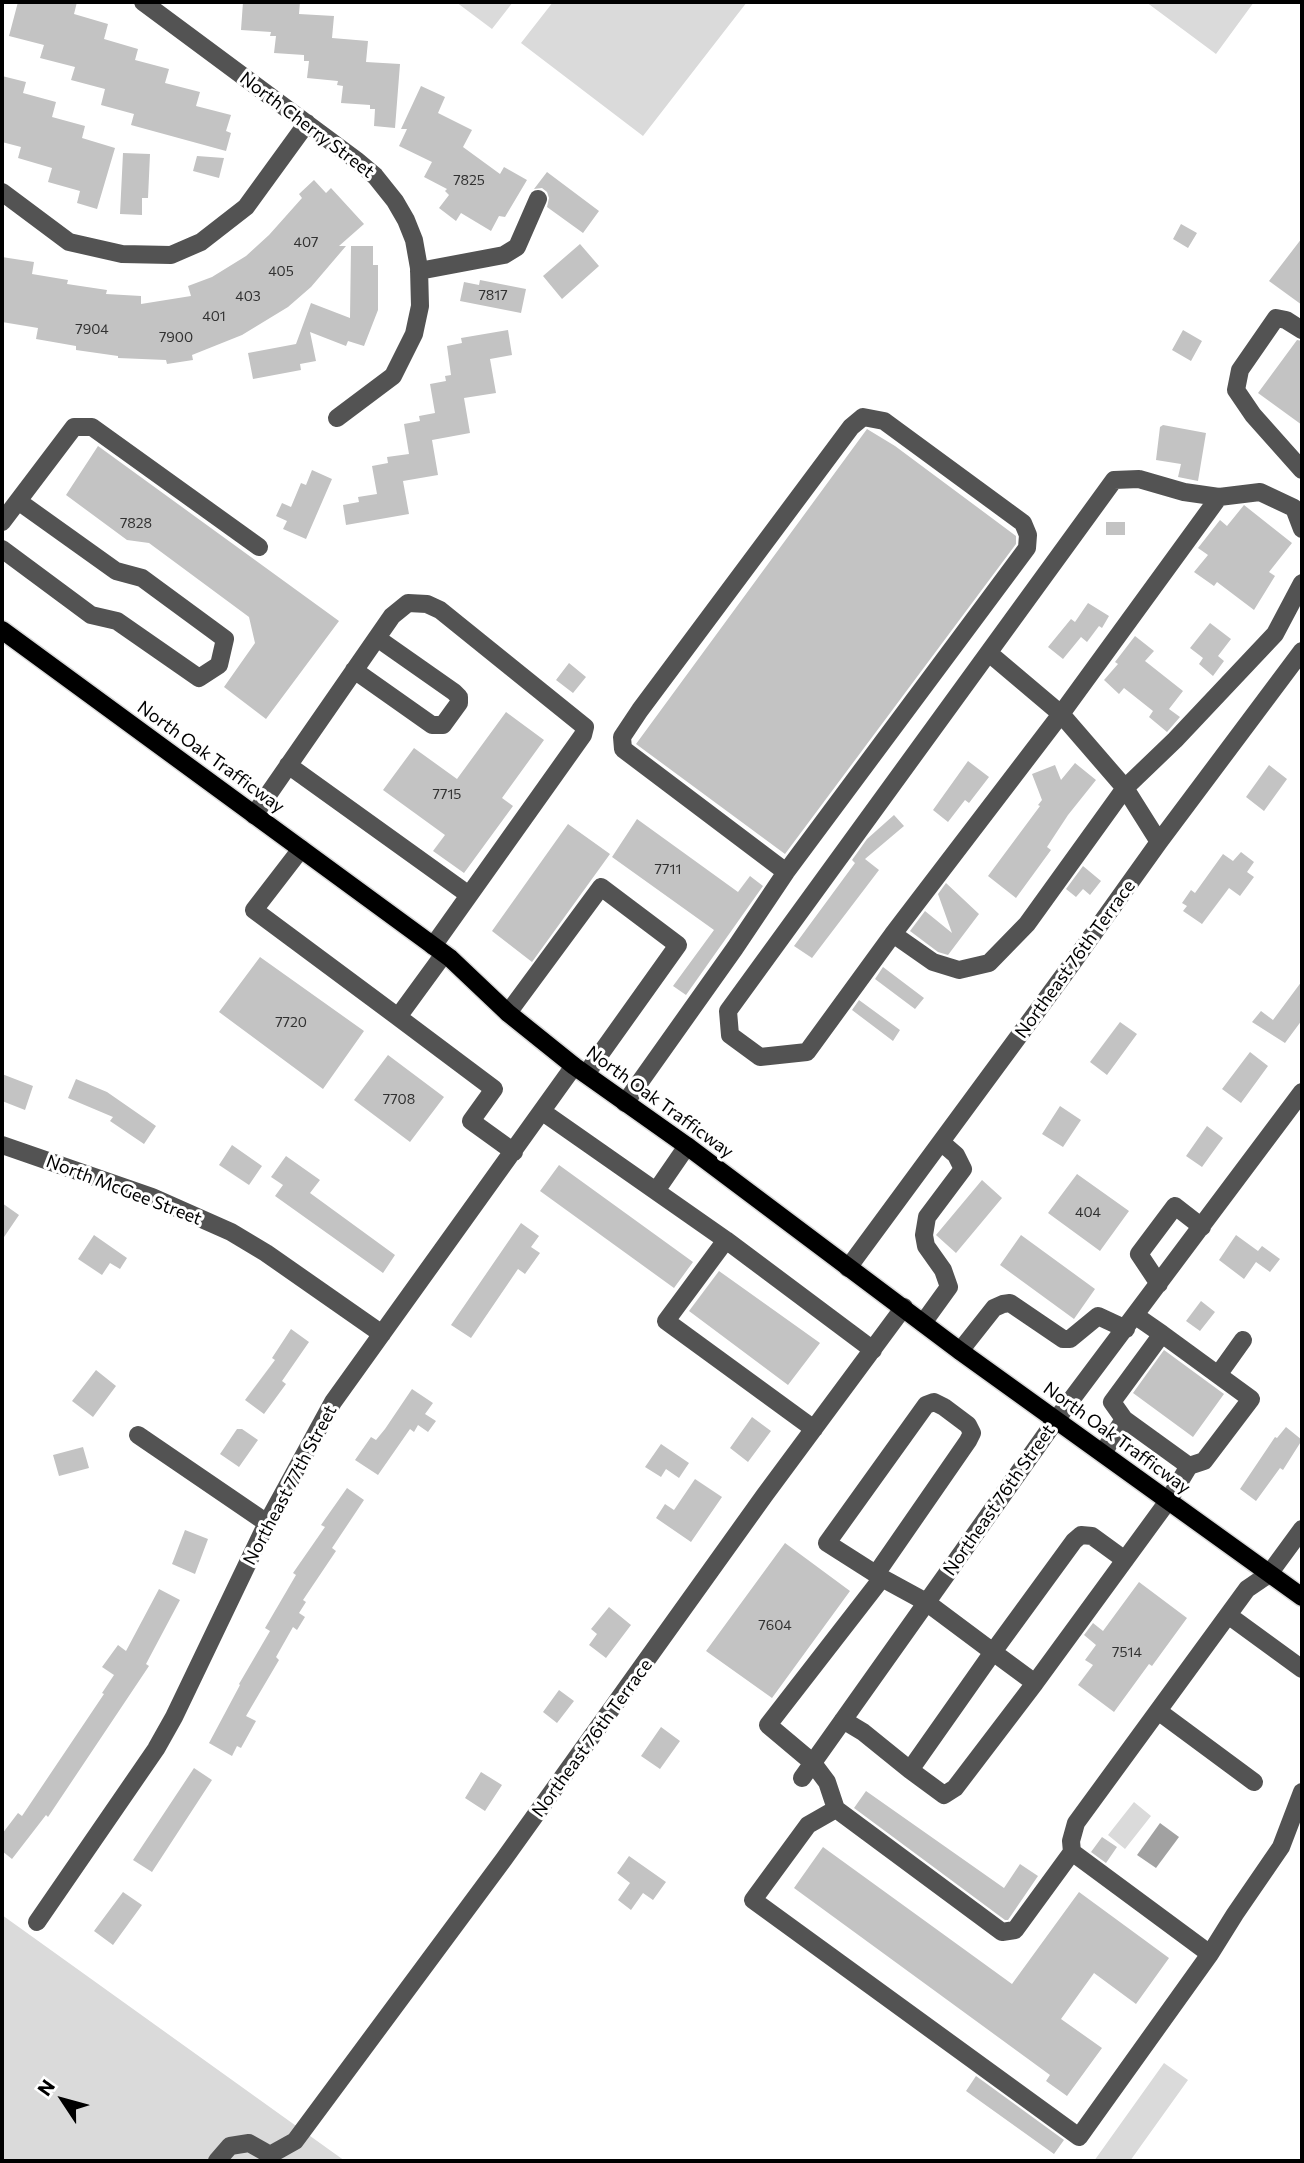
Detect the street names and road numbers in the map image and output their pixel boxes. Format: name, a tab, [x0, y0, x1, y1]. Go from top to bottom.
street label: North Cherry Street	[235, 67, 379, 183]
street label: North Oak Trafficway	[133, 696, 289, 818]
street label: Northeast 76th Terrace	[1010, 876, 1140, 1042]
street label: North Oak Trafficway	[582, 1041, 738, 1163]
street label: North McGee Street	[43, 1150, 205, 1230]
street label: North Oak Trafficway	[1039, 1377, 1195, 1499]
street label: Northeast 77th Street	[239, 1401, 341, 1569]
street label: Northeast 76th Street	[939, 1420, 1059, 1580]
street label: Northeast 76th Terrace	[527, 1655, 657, 1821]

